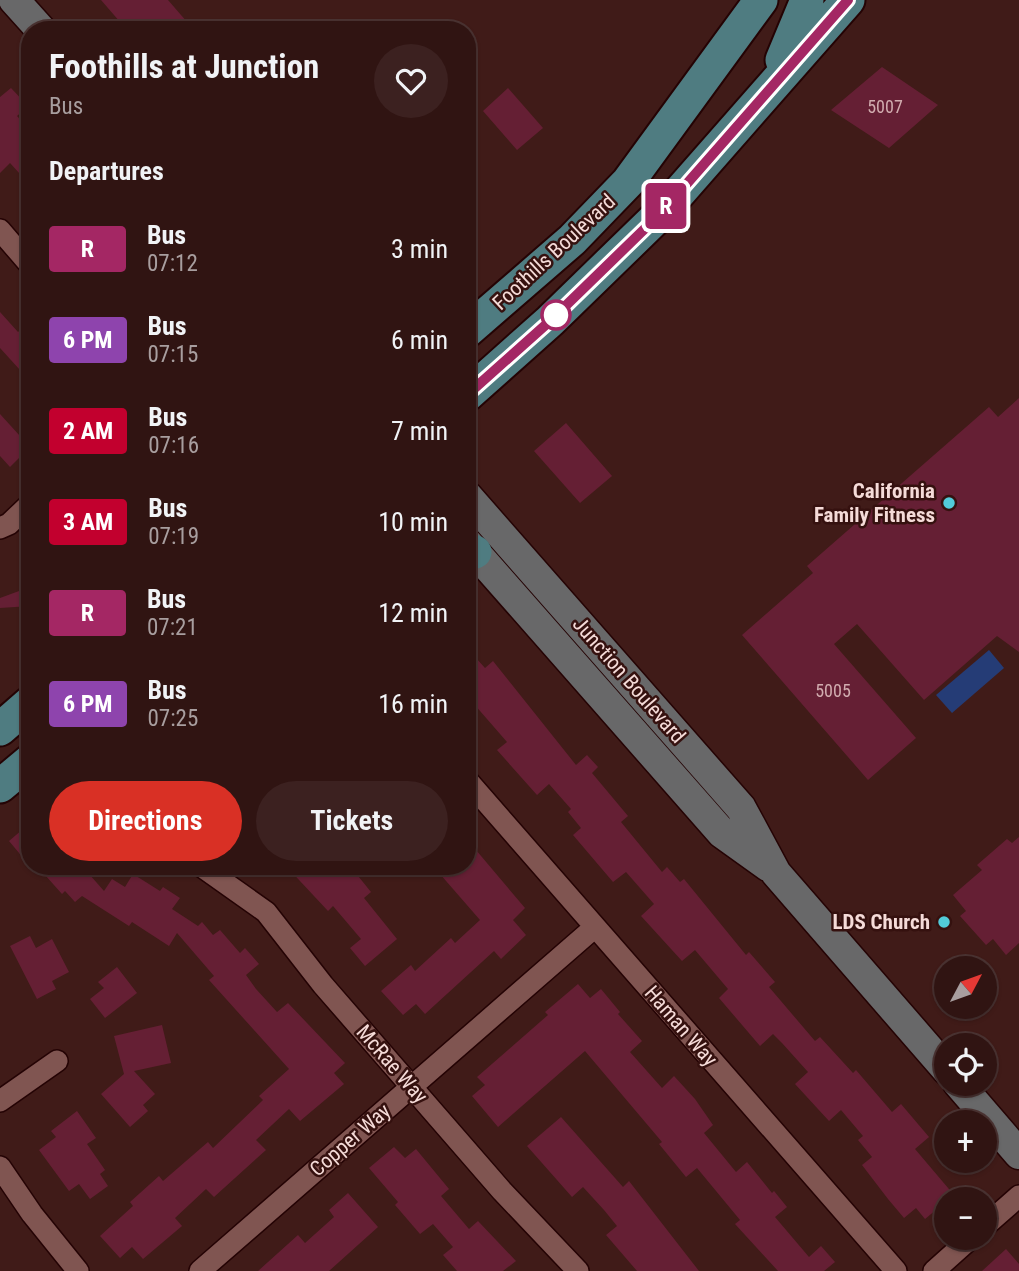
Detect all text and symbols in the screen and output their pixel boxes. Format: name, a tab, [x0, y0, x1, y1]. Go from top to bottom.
button: heart	[374, 44, 448, 118]
text: Foothills at Junction	[49, 47, 319, 86]
text: Bus	[49, 93, 83, 120]
house number: 5007	[867, 96, 903, 117]
text: Departures	[49, 156, 164, 186]
line badge: R	[643, 183, 689, 229]
street label: Foothills Boulevard	[488, 189, 620, 315]
text: R	[659, 192, 673, 220]
text: Bus	[147, 220, 186, 250]
text: 3 min	[391, 234, 448, 264]
text: R	[81, 235, 94, 263]
text: 07:12	[147, 250, 198, 277]
unlabelled marker	[541, 300, 571, 330]
text: Bus	[148, 311, 187, 341]
text: 6 min	[391, 325, 448, 355]
text: 6 PM	[63, 326, 113, 354]
text: 07:15	[148, 341, 198, 368]
text: Bus	[148, 402, 187, 432]
text: 7 min	[391, 416, 448, 446]
text: 2 AM	[63, 417, 113, 445]
text: 07:16	[148, 432, 199, 459]
place label: California Family Fitness	[814, 479, 935, 527]
text: Bus	[148, 493, 187, 523]
marker: California Family Fitness	[941, 495, 957, 511]
text: 10 min	[378, 507, 448, 537]
text: 3 AM	[63, 508, 113, 536]
text: 07:19	[148, 523, 199, 550]
text: Bus	[147, 584, 186, 614]
text: 12 min	[378, 598, 448, 628]
text: R	[81, 599, 94, 627]
street label: Junction Boulevard	[568, 612, 690, 748]
text: 07:21	[147, 614, 198, 641]
text: Bus	[148, 675, 187, 705]
house number: 5005	[815, 680, 851, 701]
text: 16 min	[378, 689, 448, 719]
text: 6 PM	[63, 690, 113, 718]
text: 07:25	[148, 705, 198, 732]
button: Directions	[49, 781, 242, 861]
button: Tickets	[256, 781, 448, 861]
place label: LDS Church	[833, 910, 930, 934]
marker: LDS Church	[936, 914, 952, 930]
north arrow	[934, 956, 998, 1018]
map controls	[934, 956, 997, 1250]
street label: Haman Way	[640, 981, 722, 1071]
street label: McRae Way	[352, 1020, 433, 1108]
button: locate	[934, 1033, 997, 1096]
street label: Copper Way	[305, 1098, 395, 1181]
button: +	[934, 1110, 997, 1173]
button: −	[934, 1187, 997, 1250]

